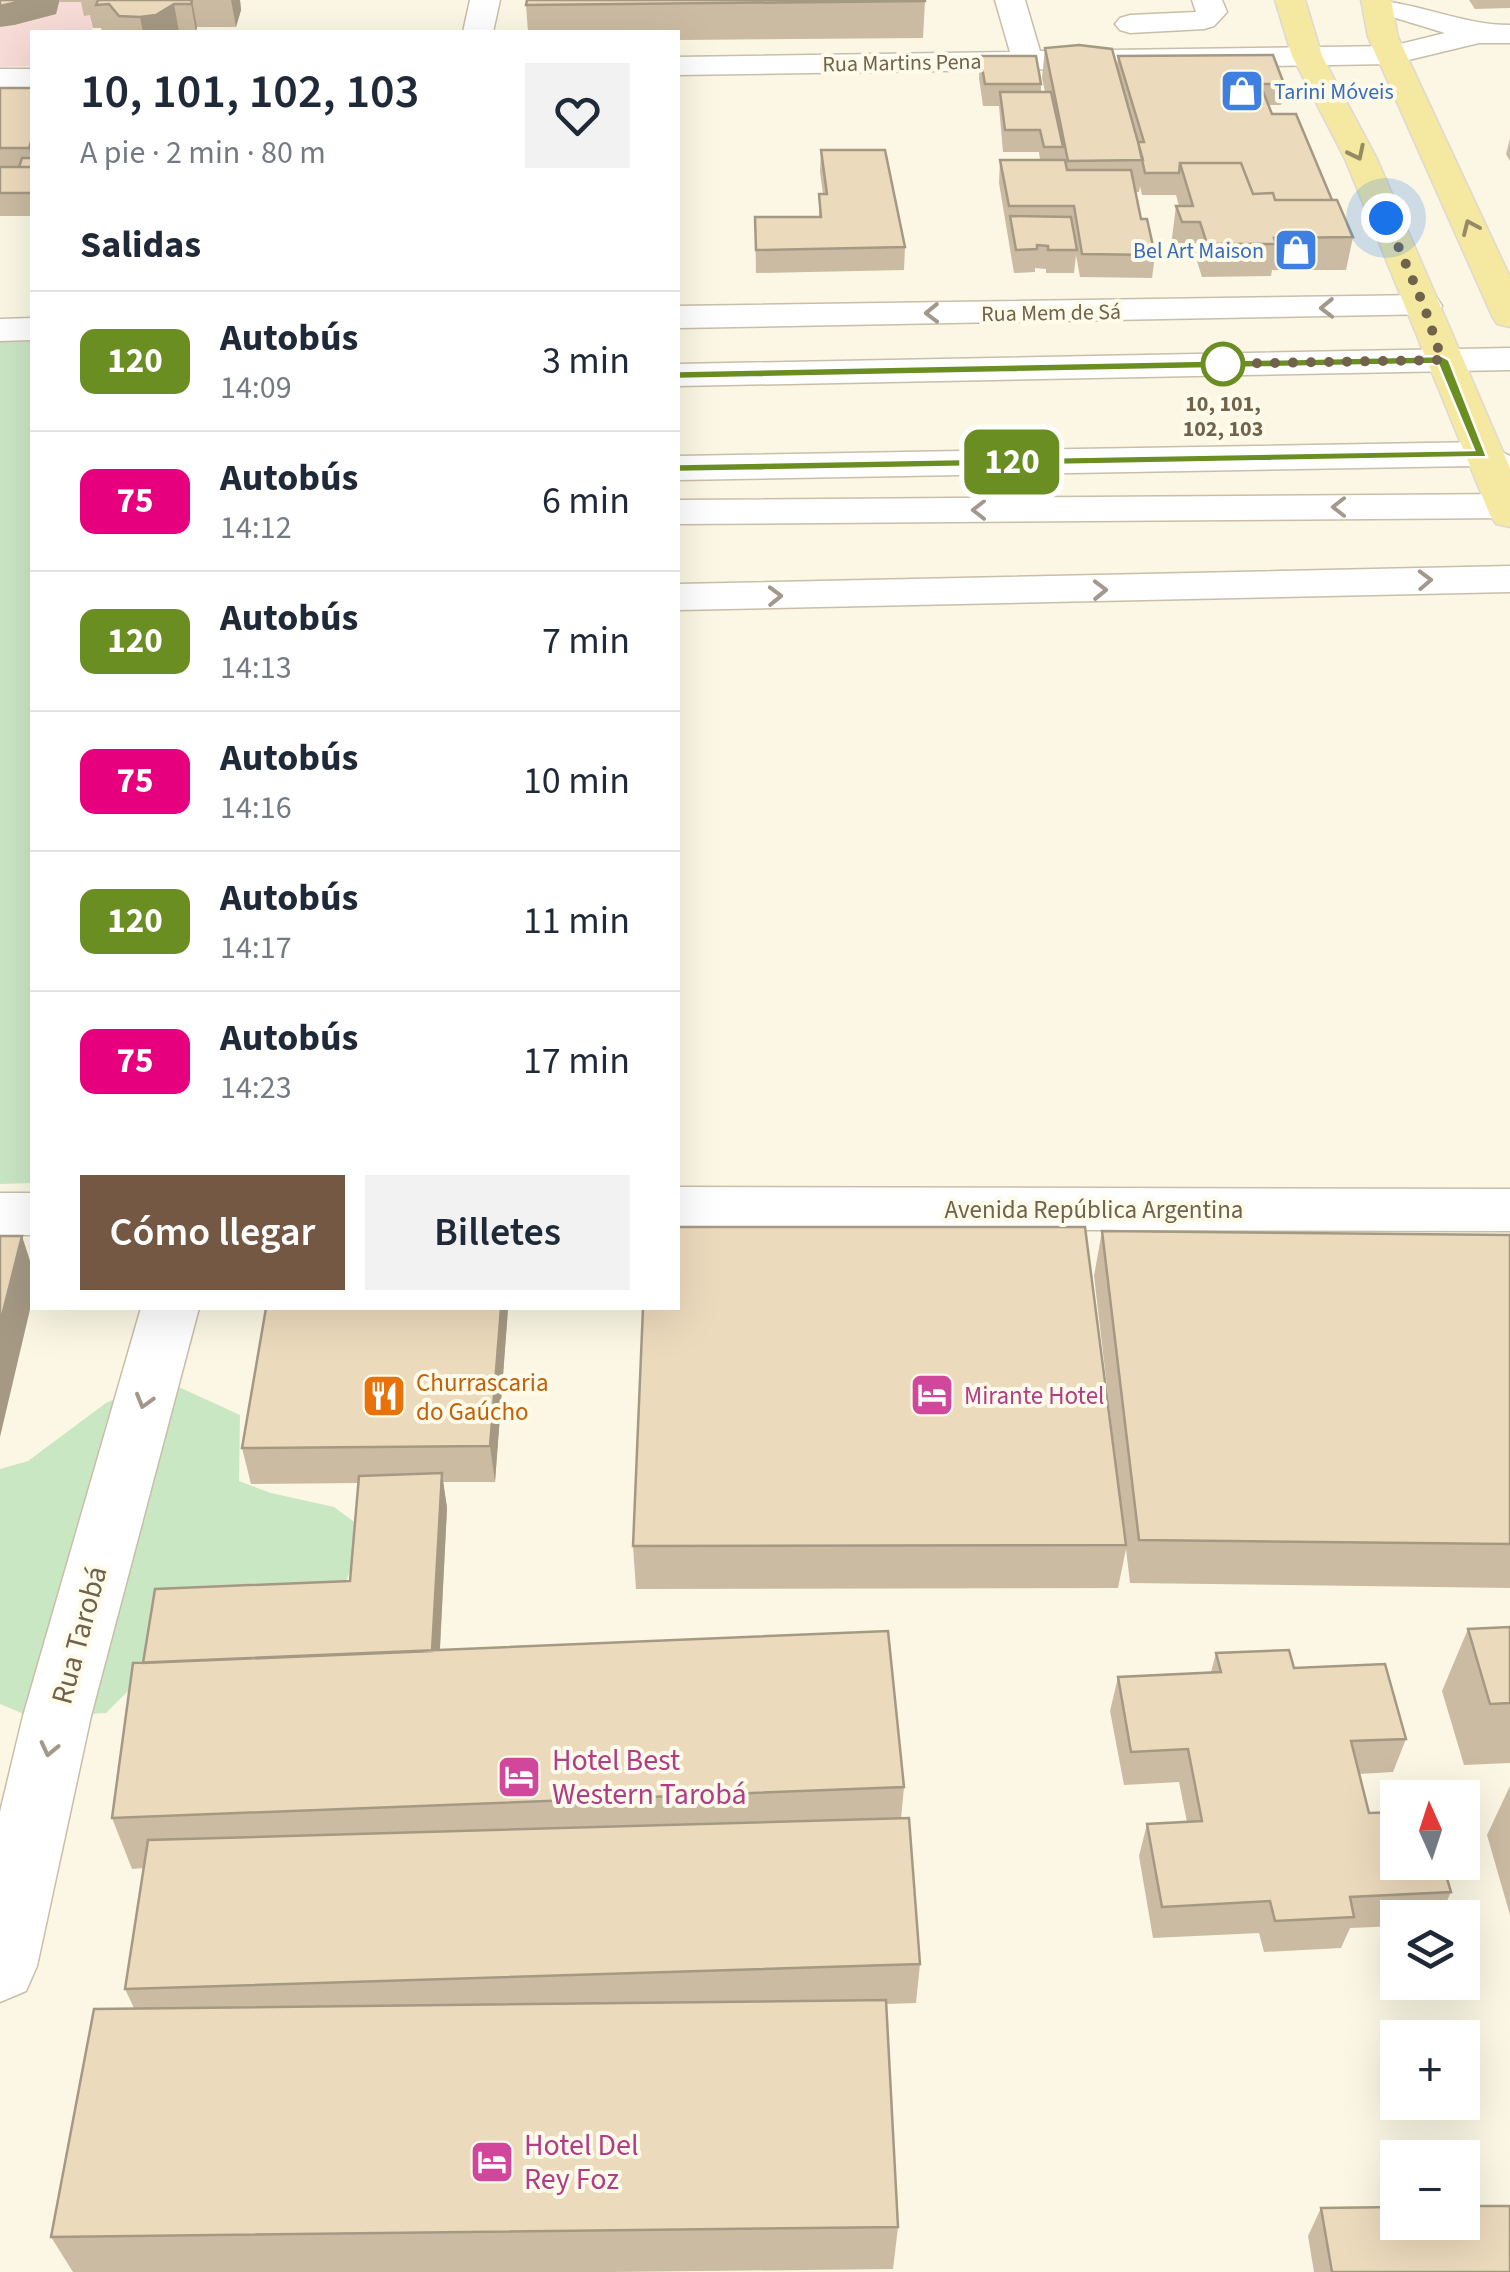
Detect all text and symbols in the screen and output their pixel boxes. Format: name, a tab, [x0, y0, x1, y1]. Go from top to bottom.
street label: Rua Martins Pena	[822, 46, 982, 80]
text: 10, 101, 102, 103	[80, 58, 419, 126]
button: heart	[525, 63, 630, 168]
shop icon: Tarini Móveis	[1219, 68, 1265, 114]
place label: Tarini Móveis	[1274, 76, 1394, 108]
text: A pie · 2 min · 80 m	[80, 130, 326, 176]
one-way arrow	[1345, 143, 1365, 161]
your location	[1361, 193, 1411, 243]
text: Salidas	[80, 218, 201, 272]
one-way arrow	[1462, 219, 1482, 237]
shop icon: Bel Art Maison	[1273, 227, 1319, 273]
place label: Bel Art Maison	[1133, 235, 1264, 267]
street label: Rua Mem de Sá	[981, 296, 1121, 330]
one-way arrow	[1318, 297, 1334, 318]
one-way arrow	[923, 302, 938, 324]
text: Autobús	[220, 311, 358, 365]
text: 3 min	[542, 334, 630, 388]
text: 120	[107, 336, 163, 386]
marker: 10, 101, 102, 103	[1202, 343, 1244, 385]
text: 14:09	[220, 365, 292, 411]
place label: 10, 101, 102, 103	[1183, 388, 1263, 445]
line badge: 120	[954, 430, 1070, 494]
text: 120	[984, 437, 1040, 487]
text: Autobús	[220, 451, 358, 505]
text: 6 min	[542, 474, 630, 528]
text: 75	[117, 476, 153, 526]
one-way arrow	[1330, 496, 1346, 518]
one-way arrow	[970, 499, 986, 521]
text: 14:12	[220, 505, 292, 551]
one-way arrow	[1417, 570, 1433, 591]
one-way arrow	[1092, 579, 1108, 601]
one-way arrow	[768, 585, 783, 607]
text: Autobús	[220, 591, 358, 645]
text: 7 min	[542, 614, 630, 668]
text: 120	[107, 616, 163, 666]
text: 14:13	[220, 645, 292, 691]
text: Autobús	[220, 731, 358, 785]
text: 10 min	[523, 754, 630, 808]
text: 75	[117, 756, 153, 806]
text: 14:16	[220, 785, 292, 831]
text: Autobús	[220, 871, 358, 925]
text: 11 min	[523, 894, 630, 948]
text: 120	[107, 896, 163, 946]
text: 14:17	[220, 925, 292, 971]
text: Autobús	[220, 1011, 358, 1065]
text: 17 min	[523, 1034, 630, 1088]
text: 75	[117, 1036, 153, 1086]
text: 14:23	[220, 1065, 292, 1111]
button: Cómo llegar	[80, 1175, 345, 1290]
button: Billetes	[365, 1175, 630, 1290]
street label: Avenida República Argentina	[945, 1192, 1243, 1228]
place label: Churrascaria do Gaúcho	[416, 1365, 548, 1430]
hotel icon: Mirante Hotel	[909, 1372, 955, 1418]
restaurant icon: Churrascaria do Gaúcho	[361, 1373, 407, 1419]
place label: Mirante Hotel	[964, 1378, 1105, 1414]
one-way arrow	[135, 1392, 156, 1409]
street label: Rua Tarobá	[40, 1561, 119, 1709]
place label: Hotel Best Western Tarobá	[552, 1739, 747, 1816]
one-way arrow	[40, 1740, 61, 1757]
hotel icon: Hotel Best Western Tarobá	[496, 1754, 542, 1800]
north arrow	[1380, 1780, 1480, 1880]
map controls	[1380, 1780, 1480, 2240]
button: layers	[1380, 1900, 1480, 2000]
button: +	[1380, 2020, 1480, 2120]
place label: Hotel Del Rey Foz	[524, 2124, 639, 2201]
hotel icon: Hotel Del Rey Foz	[469, 2139, 515, 2185]
button: −	[1380, 2140, 1480, 2240]

